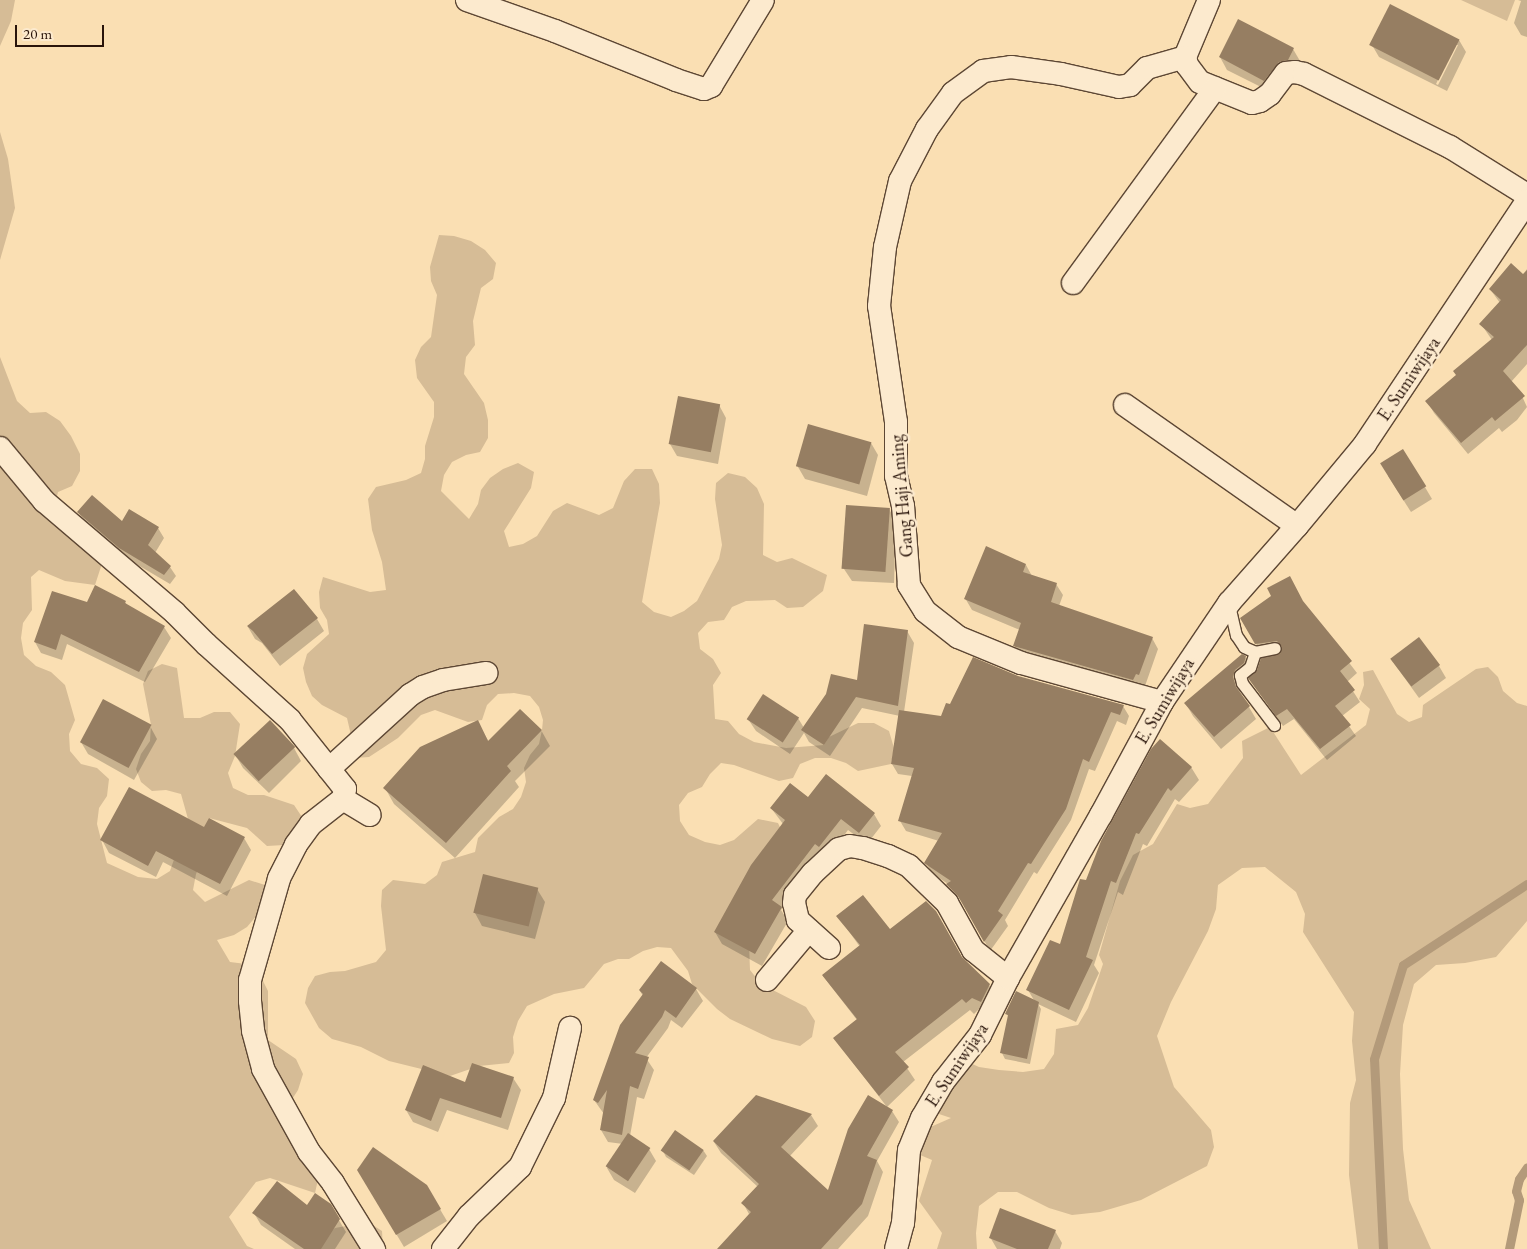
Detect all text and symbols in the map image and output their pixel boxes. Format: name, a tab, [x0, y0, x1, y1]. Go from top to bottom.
scale bar	[18, 15, 106, 47]
text: 20 m	[23, 24, 52, 43]
street label: E. Sumiwijaya	[1373, 333, 1445, 425]
street label: Gang Haji Aming	[886, 434, 918, 558]
street label: E. Sumiwijaya	[1131, 654, 1199, 748]
street label: E. Sumiwijaya	[921, 1019, 993, 1111]

